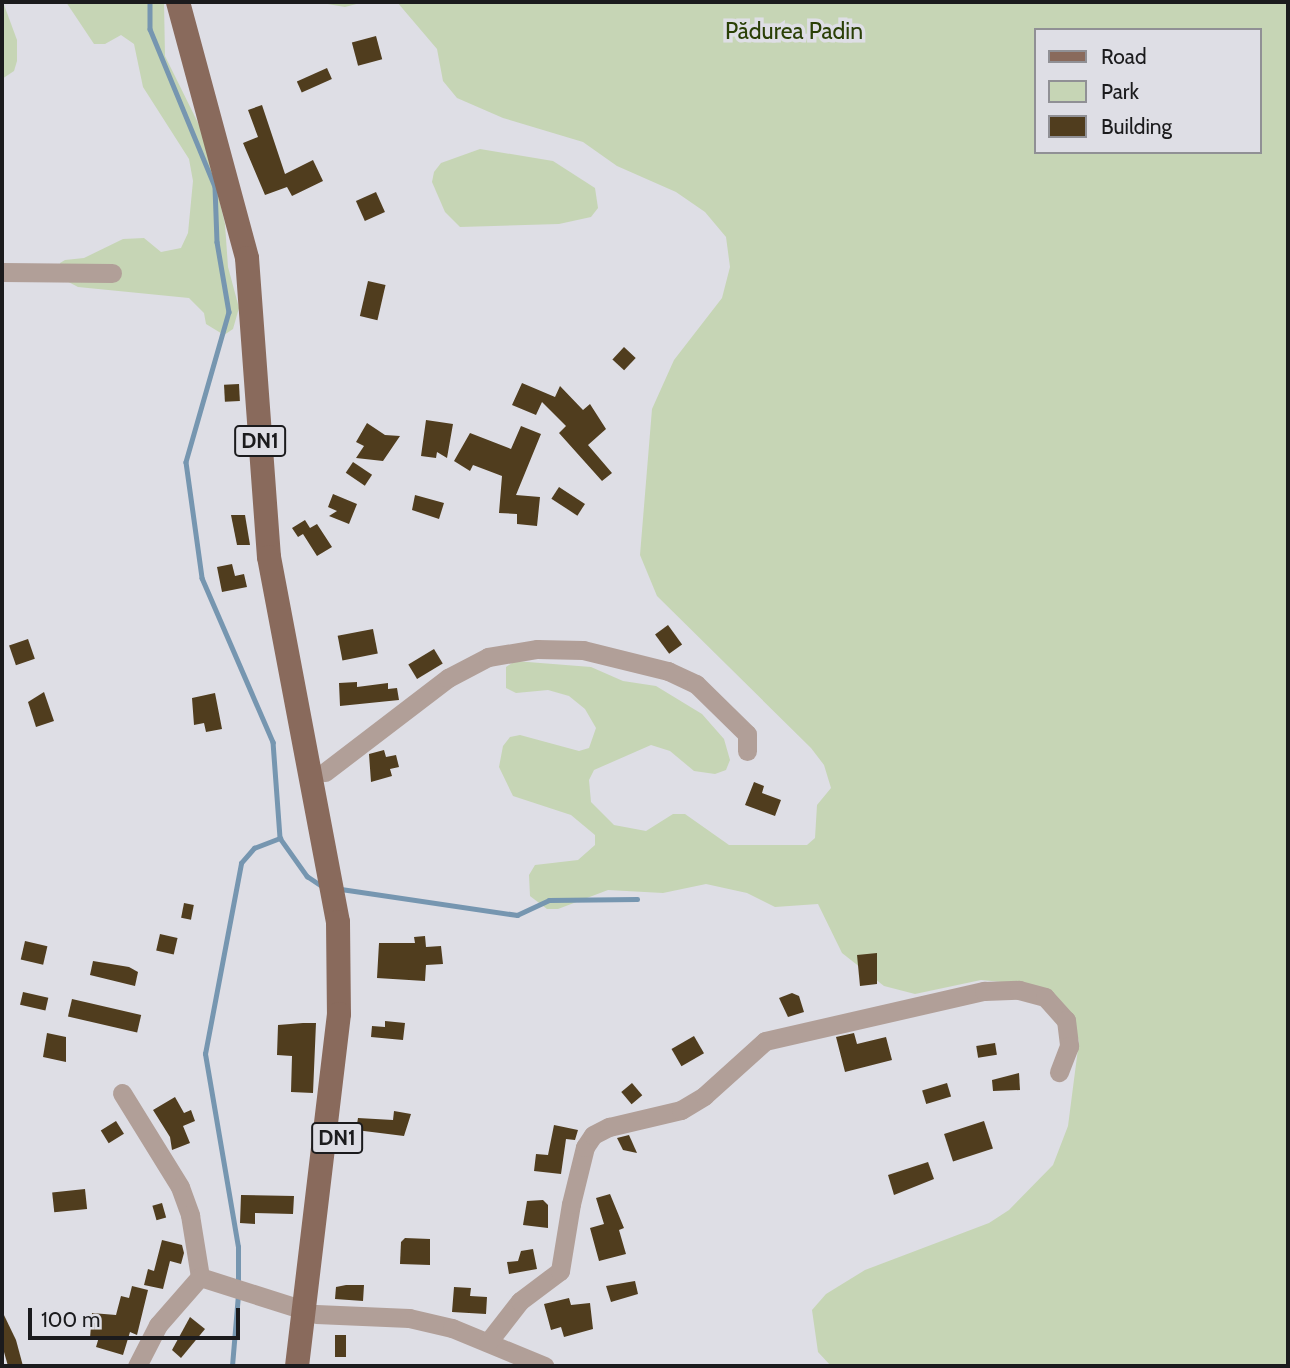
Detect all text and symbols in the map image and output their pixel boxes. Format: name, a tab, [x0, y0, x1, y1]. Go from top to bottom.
park label: Pădurea Padin	[725, 17, 863, 45]
legend	[1034, 28, 1262, 154]
text: Road	[1101, 44, 1147, 69]
text: Park	[1101, 79, 1139, 104]
text: Building	[1101, 114, 1172, 139]
road number: DN1	[234, 424, 286, 458]
road number: DN1	[311, 1120, 363, 1156]
scale bar	[32, 1294, 243, 1338]
text: 100 m	[41, 1307, 100, 1332]

